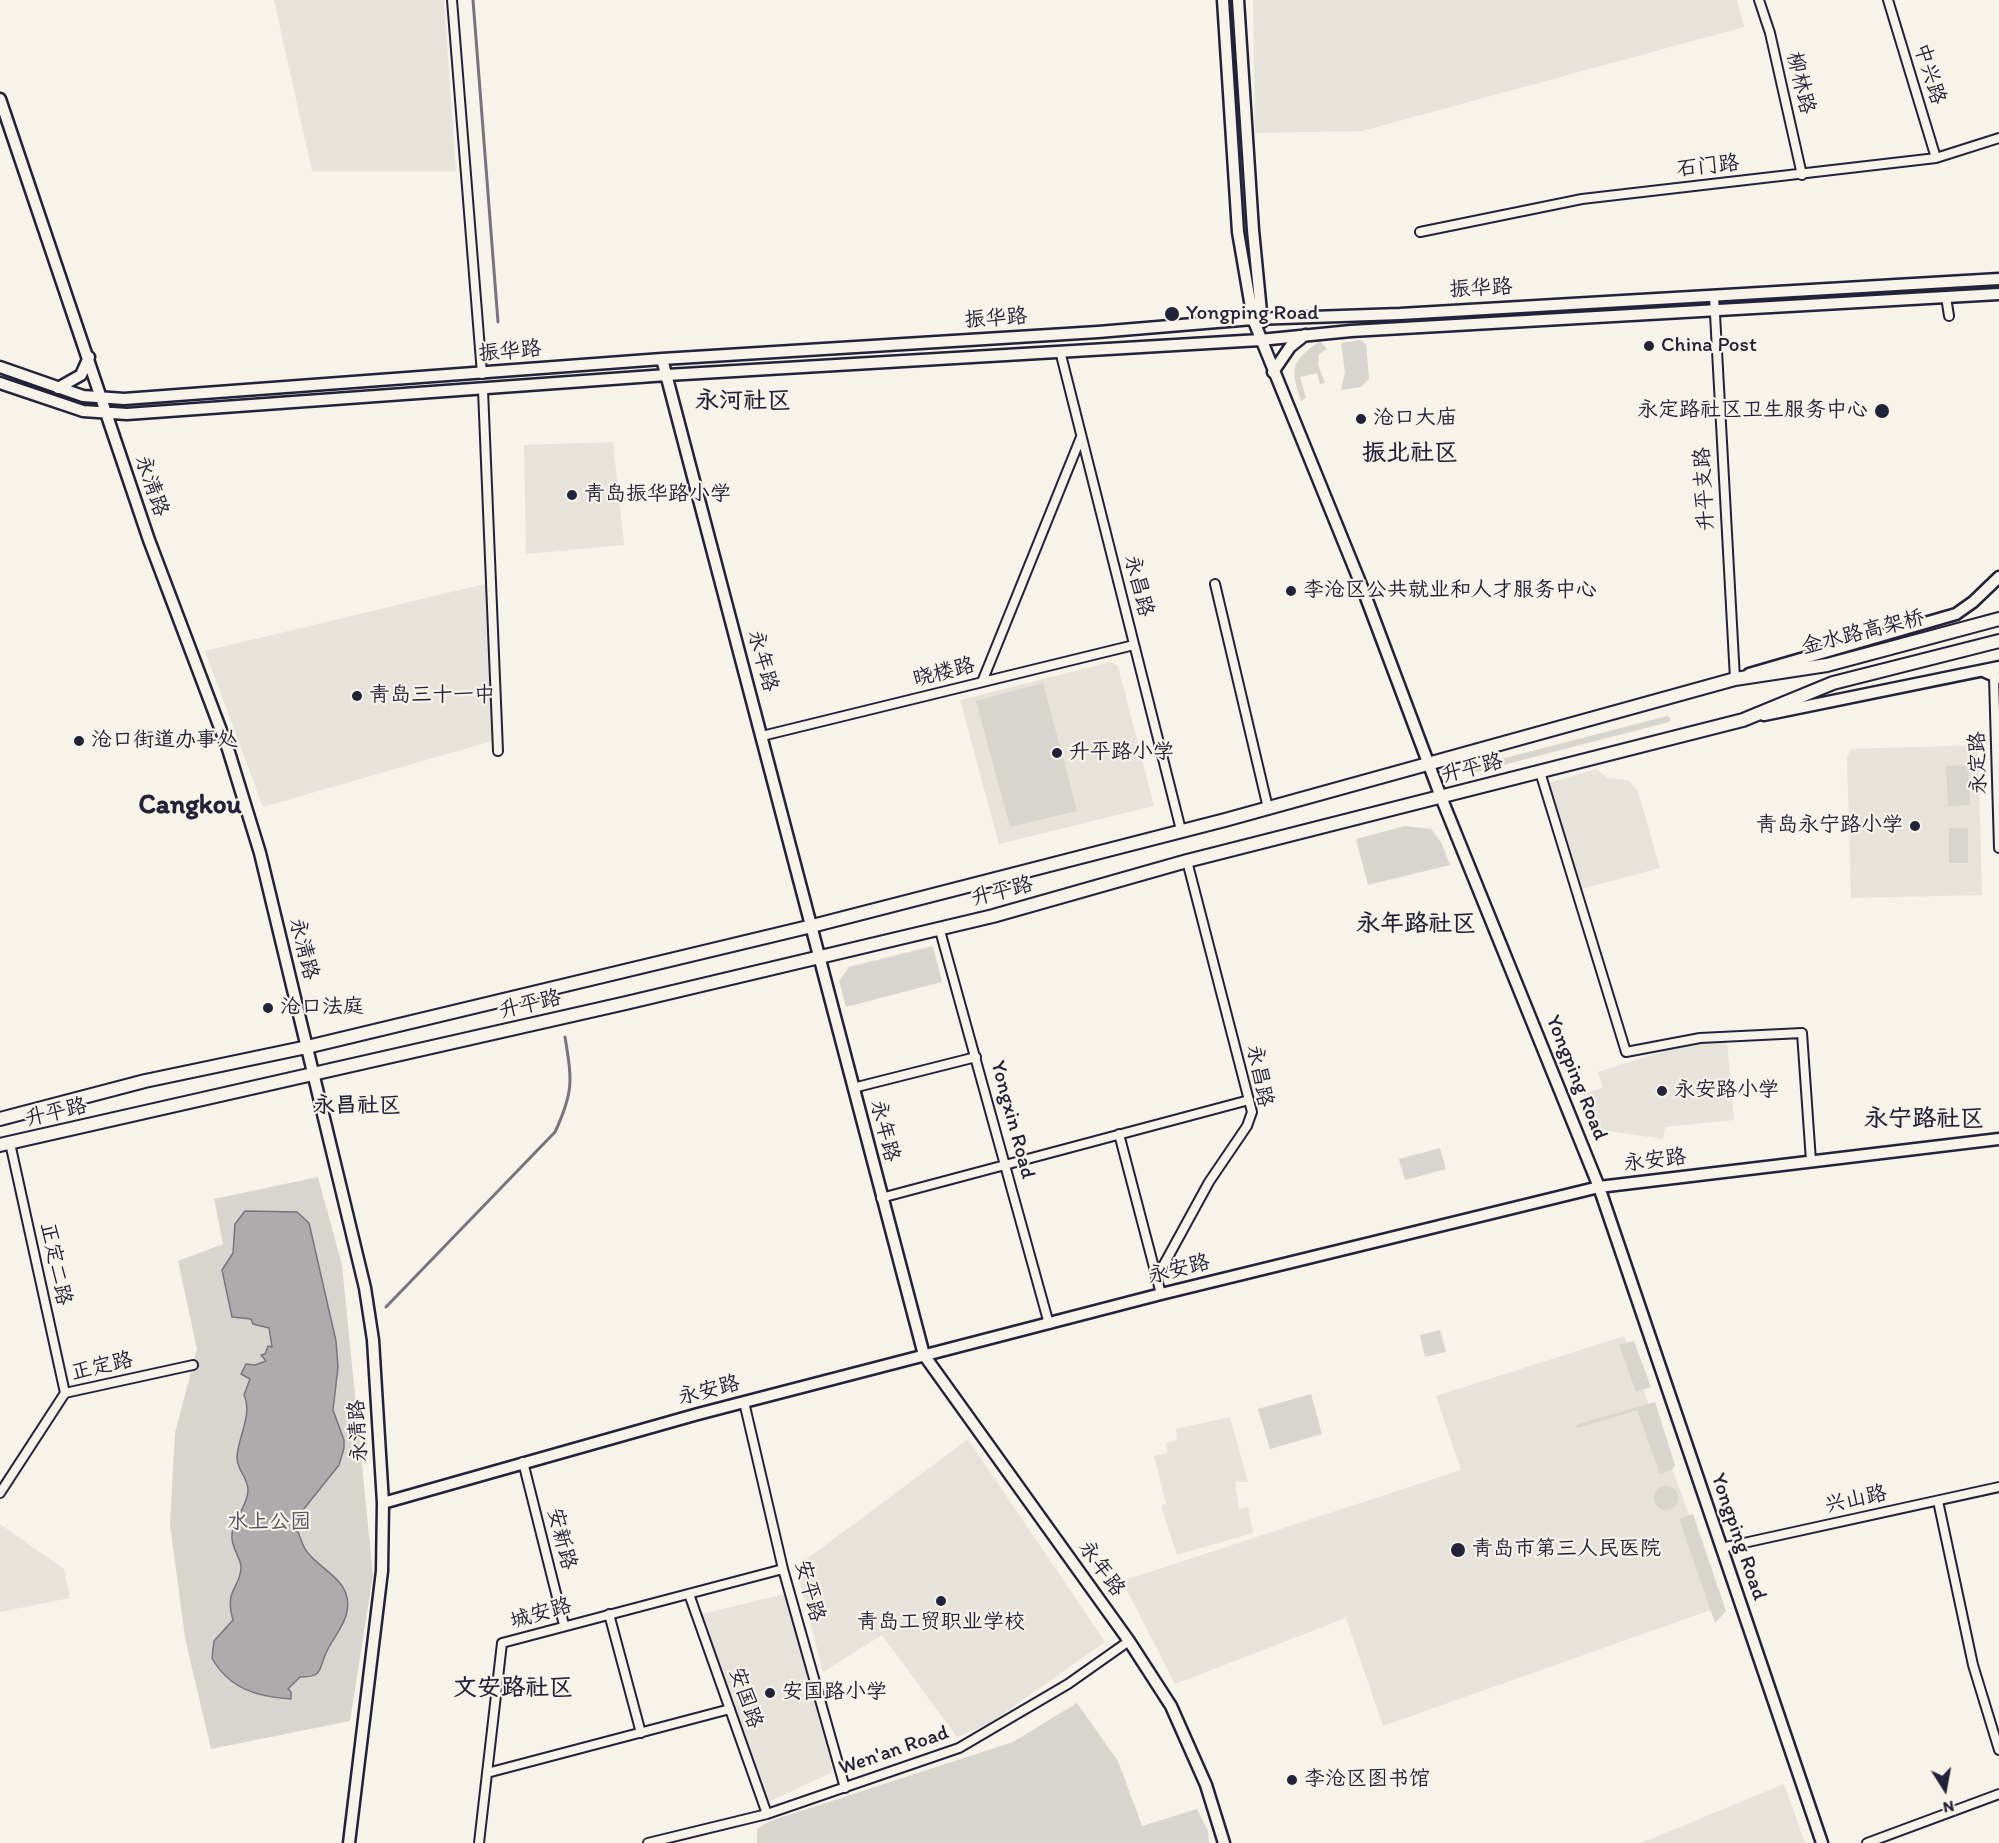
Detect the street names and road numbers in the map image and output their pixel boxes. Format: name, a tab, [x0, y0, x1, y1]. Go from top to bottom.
street label: 中兴路	[1908, 40, 1950, 108]
street label: 柳林路	[1781, 49, 1819, 117]
street label: 石门路	[1675, 151, 1741, 183]
street label: 振华路	[1449, 275, 1513, 303]
street label: 振华路	[964, 304, 1028, 334]
street label: 振华路	[478, 337, 542, 367]
street label: 升平支路	[1690, 446, 1720, 532]
street label: 永清路	[129, 452, 173, 520]
street label: 永昌路	[1118, 552, 1158, 620]
street label: 金水路高架桥	[1799, 606, 1927, 660]
street label: 永年路	[742, 627, 782, 695]
street label: 晓楼路	[910, 653, 978, 693]
street label: 永定路	[1965, 731, 1993, 795]
street label: 升平路	[1438, 749, 1506, 789]
street label: 升平路	[968, 872, 1036, 912]
street label: 永清路	[283, 915, 323, 983]
street label: 升平路	[496, 986, 564, 1024]
street label: Yongping Road	[1539, 1012, 1613, 1144]
street label: 永昌路	[1241, 1043, 1277, 1109]
street label: Yongxin Road	[984, 1058, 1040, 1182]
street label: 升平路	[22, 1094, 90, 1132]
street label: 永年路	[864, 1097, 904, 1165]
street label: 永安路	[1622, 1145, 1688, 1177]
street label: 正定二路	[34, 1220, 76, 1308]
street label: 永安路	[1145, 1250, 1213, 1290]
street label: 正定路	[68, 1348, 136, 1386]
street label: 永安路	[675, 1371, 743, 1411]
street label: 永清路	[345, 1399, 373, 1463]
street label: Yongping Road	[1704, 1470, 1772, 1604]
street label: 兴山路	[1823, 1481, 1889, 1519]
street label: 安新路	[541, 1505, 581, 1573]
street label: 永年路	[1072, 1536, 1130, 1602]
street label: 安平路	[789, 1557, 829, 1625]
street label: 城安路	[507, 1593, 575, 1635]
street label: 安国路	[723, 1664, 767, 1732]
street label: Wen'an Road	[836, 1720, 952, 1782]

